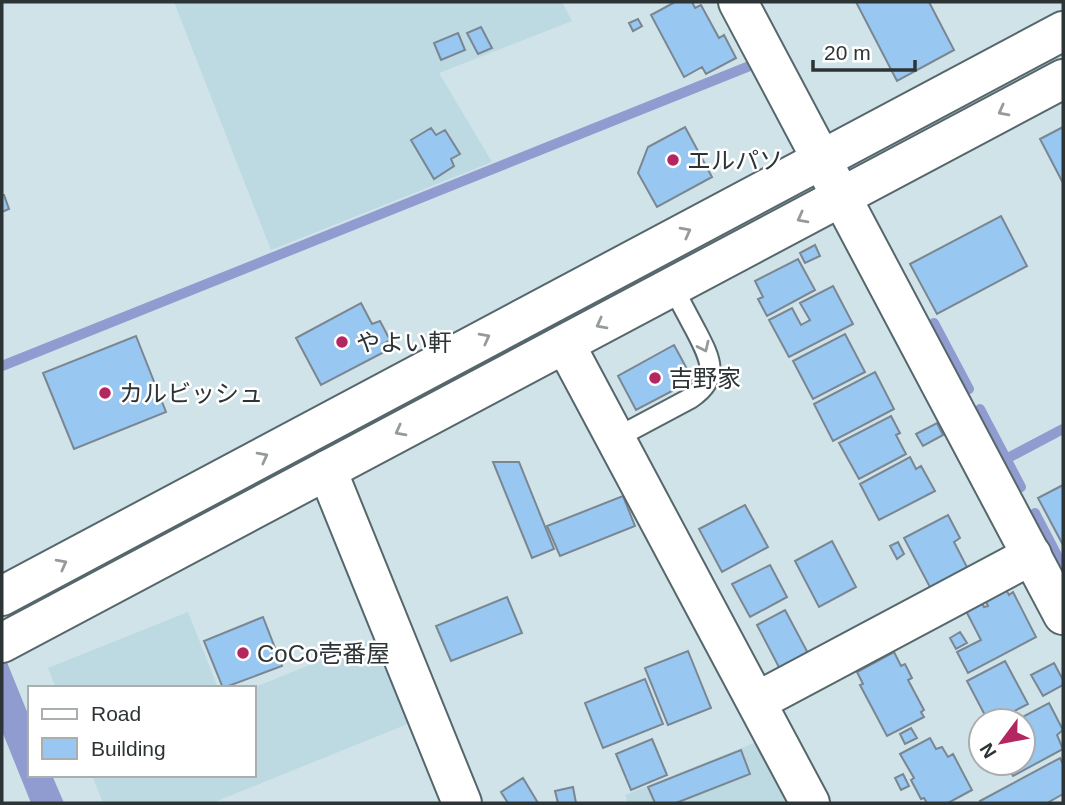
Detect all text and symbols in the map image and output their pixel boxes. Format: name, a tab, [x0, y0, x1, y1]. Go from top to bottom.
scale bar	[813, 28, 914, 72]
text: 20 m	[824, 41, 871, 64]
one-way arrow	[998, 102, 1010, 116]
place label: エルパソ	[687, 147, 783, 174]
marker: エルパソ	[665, 152, 681, 168]
one-way arrow	[797, 209, 809, 223]
one-way arrow	[679, 227, 692, 240]
one-way arrow	[596, 316, 609, 330]
place label: やよい軒	[356, 329, 452, 356]
one-way arrow	[478, 333, 491, 347]
marker: やよい軒	[334, 334, 350, 350]
one-way arrow	[696, 340, 710, 352]
place label: 吉野家	[669, 365, 741, 392]
marker: 吉野家	[647, 370, 663, 386]
place label: カルビッシュ	[119, 380, 263, 407]
marker: カルビッシュ	[97, 385, 113, 401]
one-way arrow	[395, 423, 408, 436]
one-way arrow	[256, 452, 268, 465]
one-way arrow	[55, 558, 67, 572]
place label: CoCo壱番屋	[257, 640, 390, 667]
marker: CoCo壱番屋	[235, 645, 251, 661]
legend	[28, 686, 256, 777]
text: Road	[91, 702, 141, 725]
north arrow	[967, 707, 1037, 777]
text: Building	[91, 737, 166, 760]
text: N	[975, 739, 1001, 762]

